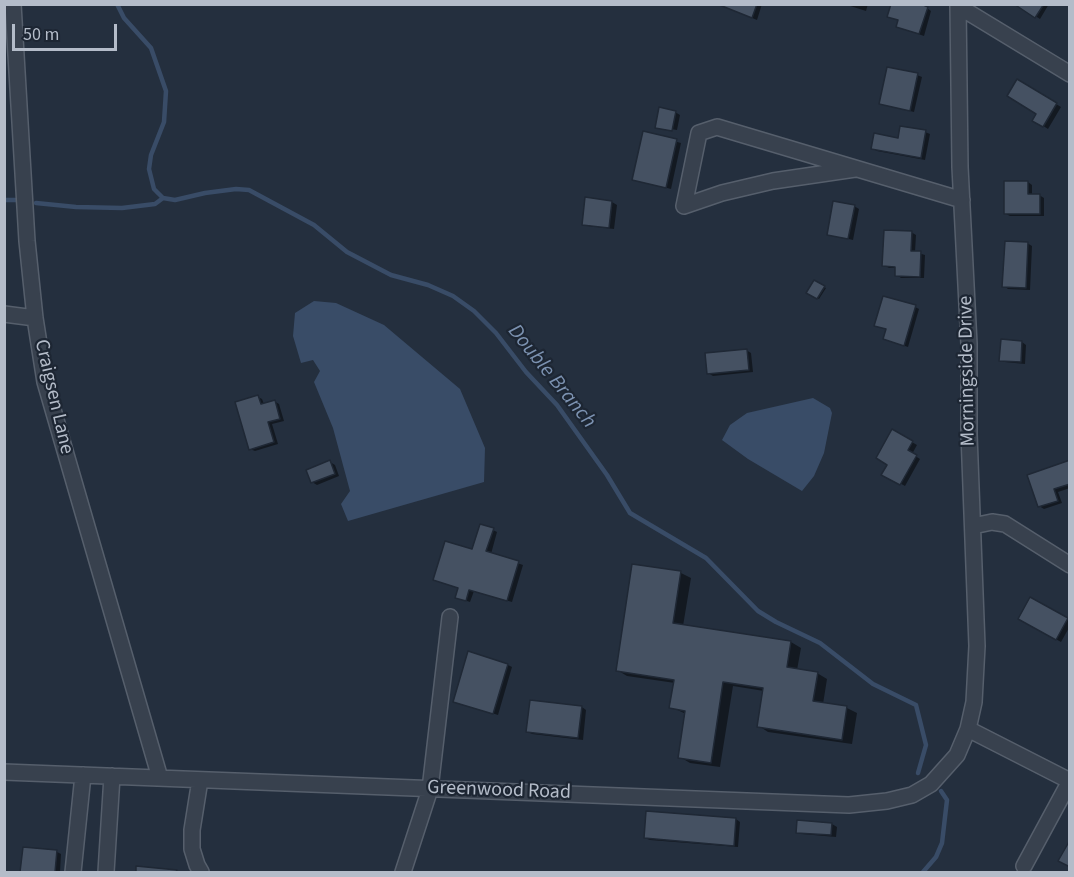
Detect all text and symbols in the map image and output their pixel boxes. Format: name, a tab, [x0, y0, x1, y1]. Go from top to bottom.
scale bar	[15, 12, 120, 50]
text: 50 m	[23, 22, 59, 47]
street label: Morningside Drive	[955, 295, 981, 447]
water label: Double Branch	[501, 320, 601, 434]
street label: Craigsen Lane	[28, 337, 78, 457]
street label: Greenwood Road	[427, 776, 571, 806]

